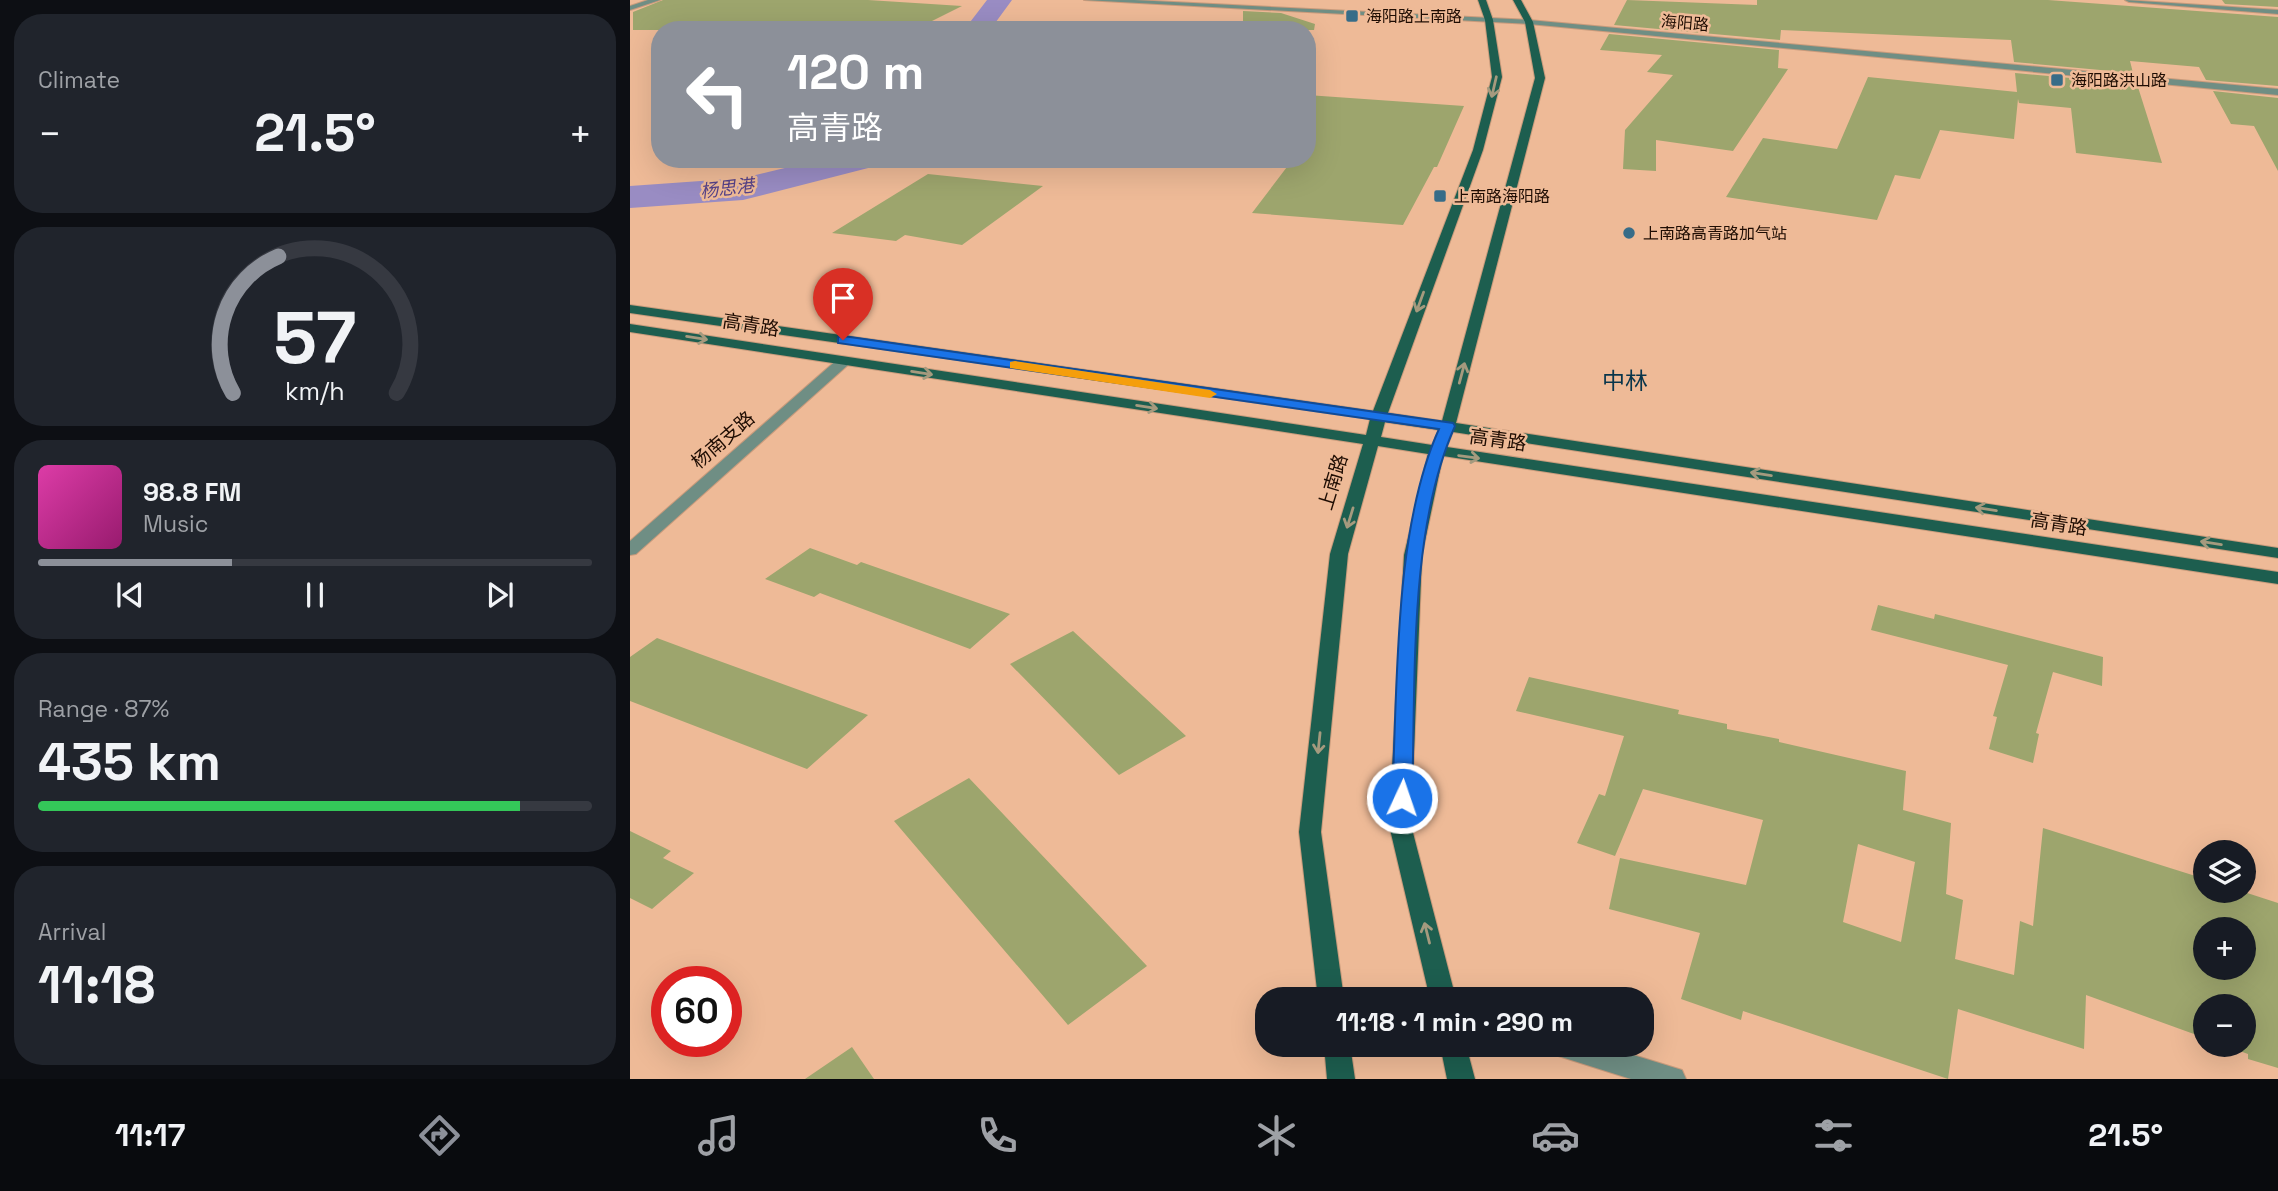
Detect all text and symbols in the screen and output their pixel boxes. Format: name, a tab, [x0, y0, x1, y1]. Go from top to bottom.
place label: 海阳路上南路	[1366, 6, 1462, 27]
marker: 海阳路上南路	[1344, 8, 1360, 24]
street label: 海阳路	[1660, 10, 1710, 36]
text: 120 m	[787, 41, 924, 103]
icon: left	[672, 49, 763, 140]
text: Climate	[38, 65, 120, 95]
place label: 海阳路洪山路	[2071, 70, 2167, 91]
marker: 海阳路洪山路	[2049, 72, 2065, 88]
one-way arrow	[1486, 75, 1500, 98]
text: 21.5°	[254, 100, 376, 166]
text: 高青路	[787, 108, 883, 148]
text: −	[38, 110, 62, 158]
text: +	[568, 110, 592, 158]
water label: 杨思港	[699, 173, 758, 203]
place label: 上南路海阳路	[1454, 186, 1550, 207]
marker: 上南路海阳路	[1432, 188, 1448, 204]
place label: 上南路高青路加气站	[1643, 223, 1787, 244]
marker: 上南路高青路加气站	[1621, 225, 1637, 241]
pin	[813, 268, 873, 340]
icon: arrive	[824, 279, 862, 317]
one-way arrow	[1413, 290, 1425, 312]
text: 57	[273, 291, 357, 384]
street label: 高青路	[721, 308, 781, 342]
one-way arrow	[686, 332, 708, 345]
one-way arrow	[1456, 362, 1469, 385]
district label: 中林	[1602, 366, 1648, 396]
one-way arrow	[910, 367, 933, 380]
text: km/h	[285, 374, 345, 406]
one-way arrow	[1135, 401, 1158, 414]
street label: 杨南支路	[686, 406, 760, 474]
street label: 高青路	[1468, 424, 1528, 456]
street label: 上南路	[1313, 451, 1353, 513]
one-way arrow	[1457, 451, 1480, 464]
one-way arrow	[1750, 468, 1773, 481]
text: 98.8 FM	[143, 475, 241, 509]
one-way arrow	[1975, 502, 1997, 515]
one-way arrow	[1342, 507, 1355, 529]
street label: 高青路	[2029, 507, 2089, 541]
text: Music	[143, 509, 208, 539]
one-way arrow	[2200, 536, 2222, 549]
icon: previous	[111, 576, 149, 614]
icon: pause	[296, 576, 334, 614]
icon: next	[481, 576, 519, 614]
text: Range · 87%	[38, 694, 169, 724]
text: 435 km	[38, 729, 221, 795]
one-way arrow	[1312, 731, 1325, 754]
position arrow	[1365, 761, 1439, 835]
map controls	[2193, 840, 2256, 1057]
button: layers	[2193, 840, 2256, 903]
text: Arrival	[38, 917, 106, 947]
button: +	[2193, 917, 2256, 980]
one-way arrow	[1420, 922, 1433, 945]
text: 11:18	[38, 952, 155, 1018]
speed limit sign: 60	[651, 966, 742, 1057]
button: −	[2193, 994, 2256, 1057]
text: 11:18 · 1 min · 290 m	[1336, 1005, 1573, 1039]
icon: directions	[415, 1111, 464, 1160]
icon: music	[694, 1111, 743, 1160]
icon: phone	[973, 1111, 1022, 1160]
icon: climate	[1252, 1111, 1301, 1160]
icon: car	[1531, 1111, 1580, 1160]
icon: filters	[1809, 1111, 1858, 1160]
text: 11:17	[115, 1115, 186, 1155]
text: 21.5°	[2088, 1115, 2163, 1155]

